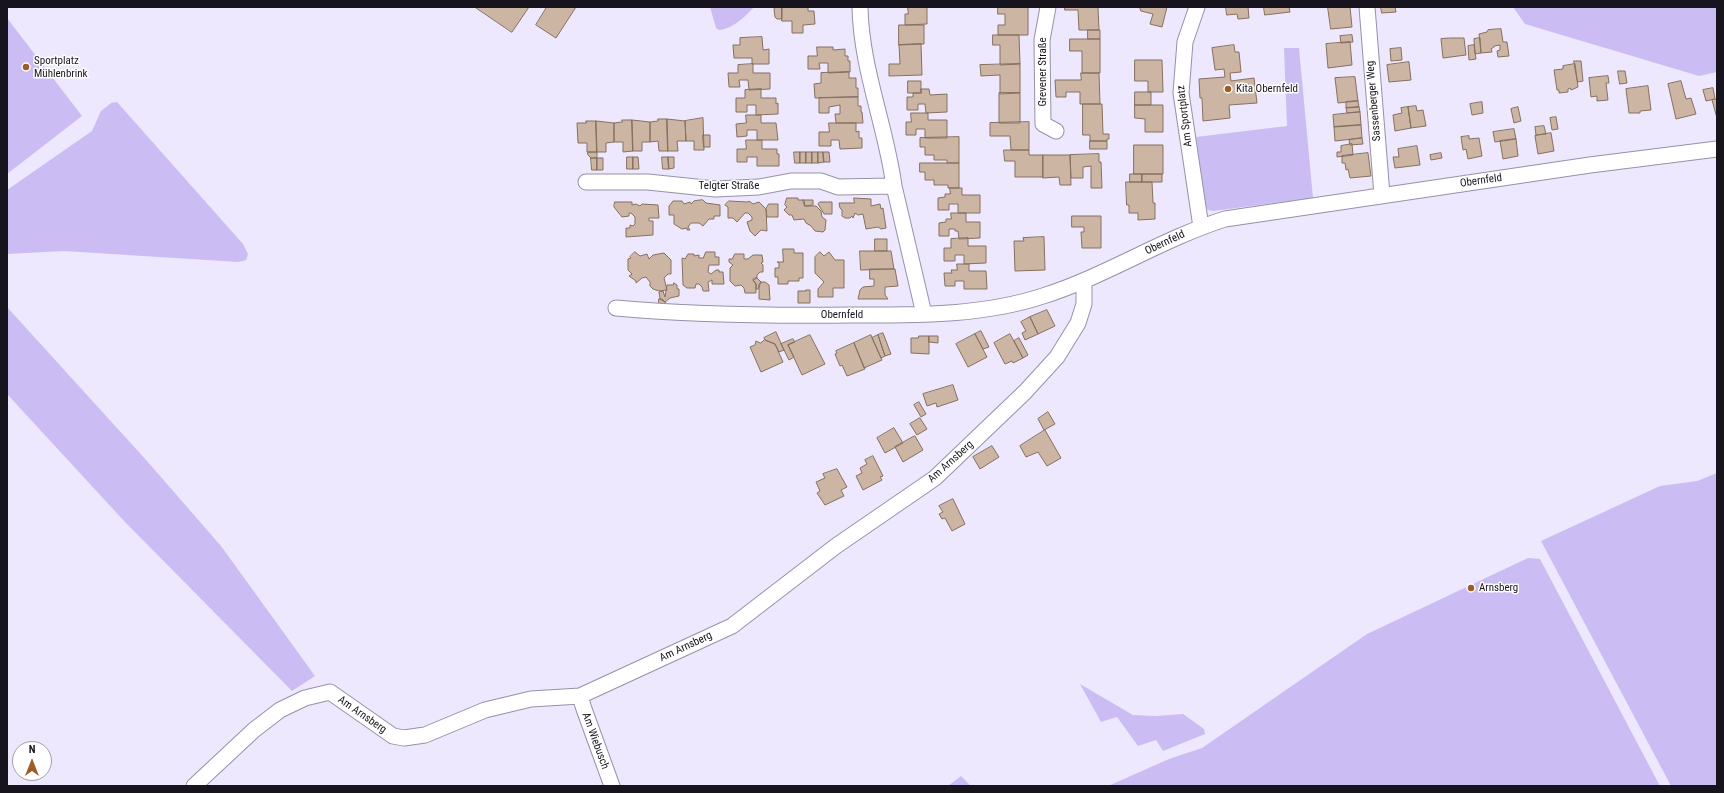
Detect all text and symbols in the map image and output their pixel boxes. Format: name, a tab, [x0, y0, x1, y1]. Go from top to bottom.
street label: Grevener Straße	[1036, 37, 1050, 107]
place label: Sportplatz Mühlenbrink	[34, 54, 88, 80]
street label: Sassenberger Weg	[1364, 60, 1384, 142]
marker: Sportplatz Mühlenbrink	[21, 62, 31, 72]
place label: Kita Obernfeld	[1236, 82, 1298, 96]
street label: Am Sportplatz	[1175, 84, 1195, 148]
marker: Kita Obernfeld	[1223, 84, 1233, 94]
street label: Obernfeld	[1459, 172, 1503, 190]
street label: Telgter Straße	[699, 179, 759, 193]
street label: Obernfeld	[1143, 228, 1187, 258]
street label: Obernfeld	[821, 308, 863, 322]
street label: Am Arnsberg	[926, 438, 976, 486]
place label: Arnsberg	[1479, 581, 1518, 595]
marker: Arnsberg	[1466, 583, 1476, 593]
street label: Am Arnsberg	[658, 629, 714, 665]
street label: Am Arnsberg	[335, 693, 389, 737]
street label: Am Wiebusch	[579, 711, 611, 771]
north arrow	[12, 741, 52, 781]
text: N	[29, 743, 35, 756]

